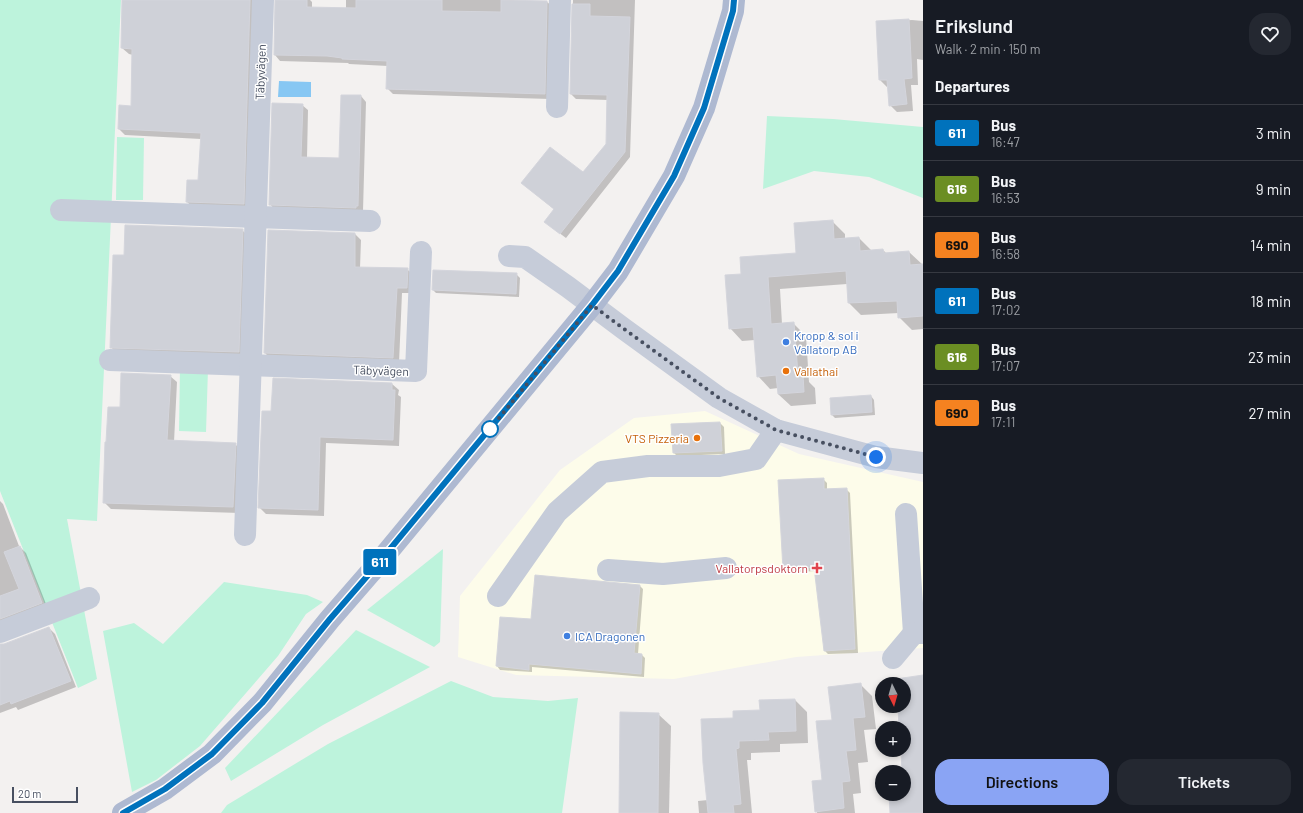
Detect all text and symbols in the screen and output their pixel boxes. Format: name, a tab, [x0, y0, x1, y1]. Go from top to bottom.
button: heart	[1249, 13, 1291, 55]
text: Erikslund	[935, 14, 1013, 37]
text: Walk · 2 min · 150 m	[935, 41, 1040, 57]
street label: Täbyvägen	[252, 44, 268, 100]
text: Departures	[935, 77, 1010, 95]
text: Bus	[991, 116, 1016, 134]
text: 611	[948, 124, 966, 141]
text: 3 min	[1256, 124, 1291, 142]
text: 16:47	[991, 134, 1020, 150]
text: Bus	[991, 172, 1016, 190]
text: 616	[947, 180, 967, 197]
text: 9 min	[1256, 180, 1291, 198]
text: 16:53	[991, 190, 1020, 206]
text: Bus	[991, 228, 1016, 246]
text: 690	[946, 236, 968, 253]
text: 14 min	[1250, 236, 1291, 254]
text: 16:58	[991, 246, 1020, 262]
text: Bus	[991, 284, 1016, 302]
text: 611	[948, 292, 966, 309]
text: 18 min	[1251, 292, 1291, 310]
text: 17:02	[991, 302, 1020, 318]
place label: Kropp & sol i Vallatorp AB	[794, 328, 859, 356]
marker: Kropp & sol i Vallatorp AB	[781, 337, 791, 347]
text: Bus	[991, 340, 1016, 358]
text: 616	[947, 348, 967, 365]
text: 23 min	[1248, 348, 1291, 366]
text: 17:07	[991, 358, 1020, 374]
street label: Täbyvägen	[353, 362, 409, 378]
place label: Vallathai	[794, 364, 838, 378]
marker: Vallathai	[781, 366, 791, 376]
text: Bus	[991, 396, 1016, 414]
text: 690	[946, 404, 968, 421]
text: 27 min	[1249, 404, 1291, 422]
text: 17:11	[991, 414, 1015, 430]
unlabelled marker	[481, 420, 499, 438]
place label: VTS Pizzeria	[625, 431, 689, 445]
marker: VTS Pizzeria	[692, 433, 702, 443]
your location	[866, 447, 886, 467]
line badge: 611	[357, 549, 403, 575]
text: 611	[371, 553, 389, 570]
place label: Vallatorpsdoktorn	[716, 561, 808, 575]
marker: Vallatorpsdoktorn	[811, 562, 823, 574]
place label: ICA Dragonen	[575, 629, 645, 643]
marker: ICA Dragonen	[562, 631, 572, 641]
north arrow	[875, 677, 911, 713]
map controls	[875, 677, 911, 801]
button: +	[875, 721, 911, 757]
button: Directions	[935, 759, 1109, 805]
button: Tickets	[1117, 759, 1291, 805]
button: −	[875, 765, 911, 801]
scale bar	[12, 785, 78, 804]
text: 20 m	[18, 787, 41, 800]

